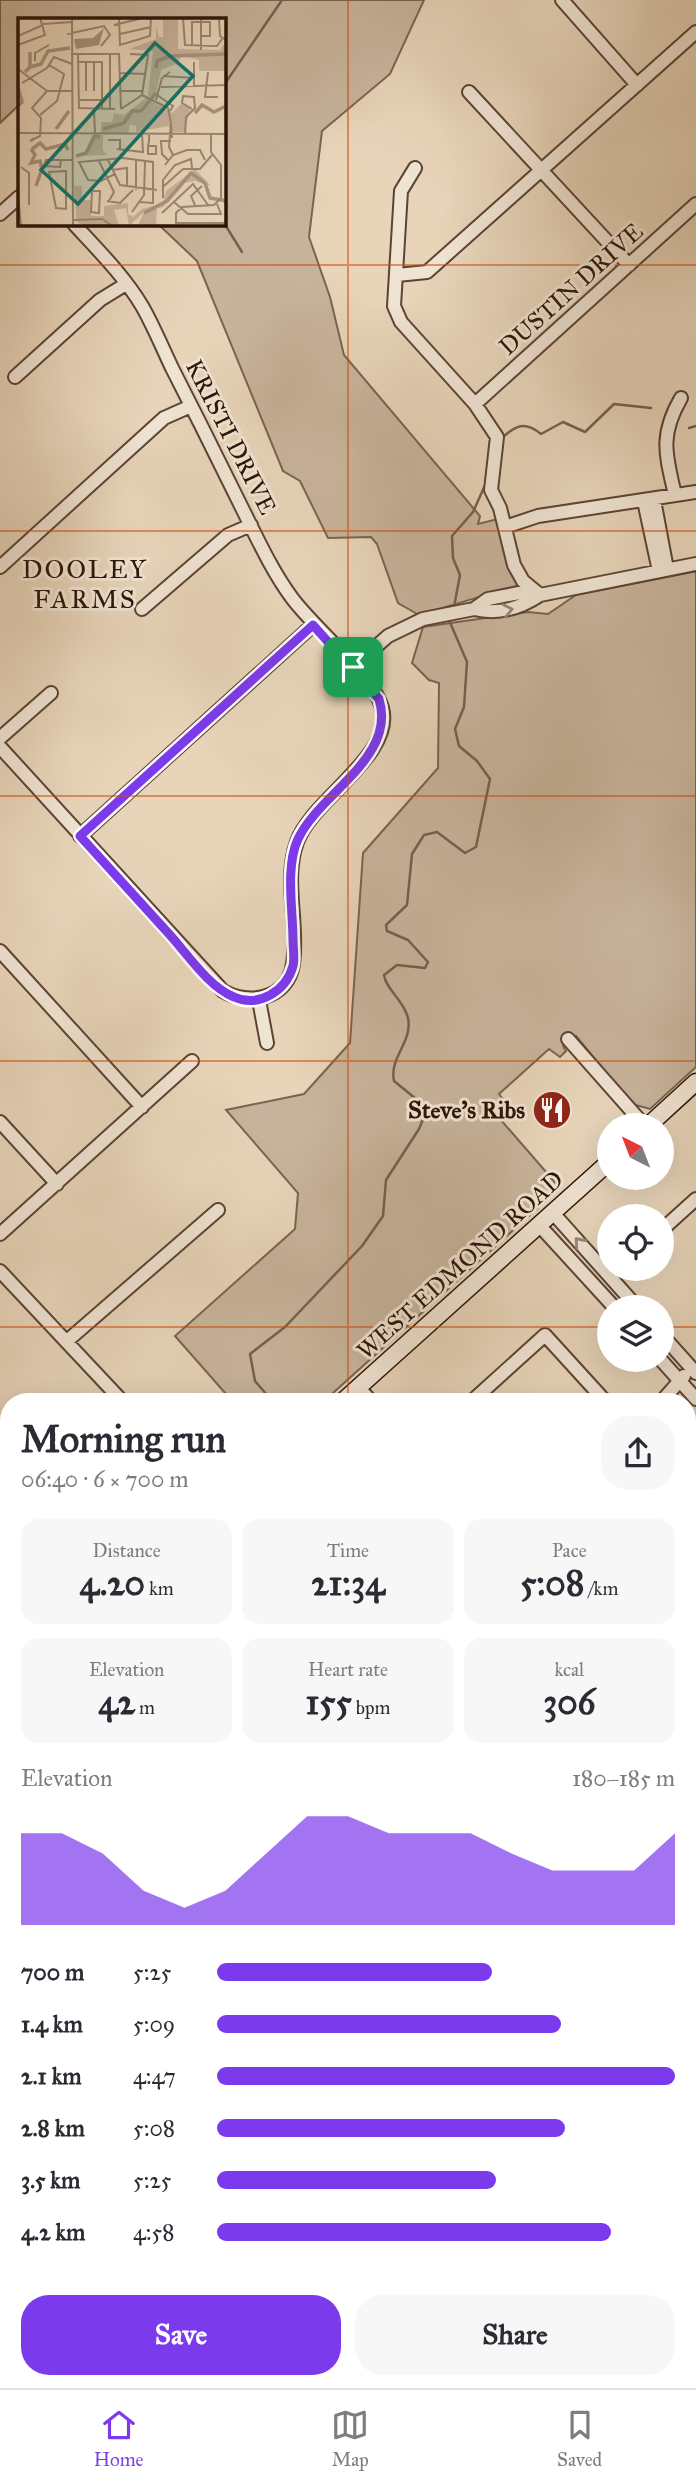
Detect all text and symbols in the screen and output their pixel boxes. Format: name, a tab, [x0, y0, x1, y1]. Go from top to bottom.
inset map	[18, 18, 226, 226]
street label: DUSTIN DRIVE	[493, 217, 649, 361]
street label: KRISTI DRIVE	[179, 355, 283, 519]
district label: DOOLEY FARMS	[22, 553, 148, 615]
one-way arrow	[502, 603, 514, 618]
pin	[323, 637, 383, 697]
icon: arrive	[334, 648, 372, 686]
restaurant icon: Steve's Ribs	[531, 1089, 573, 1131]
place label: Steve's Ribs	[408, 1095, 525, 1125]
north arrow	[597, 1113, 674, 1190]
map controls	[597, 1113, 674, 1372]
street label: WEST EDMOND ROAD	[351, 1164, 569, 1366]
button: locate	[597, 1204, 674, 1281]
one-way arrow	[575, 1237, 587, 1250]
button: layers	[597, 1295, 674, 1372]
text: Morning run	[21, 1416, 226, 1462]
button: share	[601, 1416, 675, 1490]
text: 06:40 · 6 × 700 m	[21, 1465, 189, 1493]
text: Distance	[93, 1539, 161, 1562]
text: Time	[327, 1539, 369, 1562]
text: Pace	[552, 1539, 587, 1562]
text: 4.20	[80, 1562, 145, 1605]
text: 21:34	[311, 1562, 385, 1605]
text: 5:08	[520, 1562, 584, 1605]
text: km	[145, 1577, 174, 1600]
text: /km	[584, 1577, 618, 1600]
text: Elevation	[89, 1658, 164, 1681]
text: Heart rate	[308, 1658, 388, 1681]
text: kcal	[554, 1658, 584, 1681]
text: 42	[98, 1681, 135, 1724]
text: 155	[306, 1681, 352, 1724]
text: 306	[543, 1681, 595, 1724]
text: m	[135, 1696, 155, 1719]
text: bpm	[352, 1696, 390, 1719]
text: Elevation	[21, 1764, 112, 1792]
text: 180–185 m	[572, 1764, 675, 1792]
text: 700 m	[21, 1958, 84, 1986]
text: 5:25	[133, 1958, 171, 1986]
text: 1.4 km	[21, 2010, 83, 2038]
text: 5:09	[133, 2010, 175, 2038]
text: 2.1 km	[21, 2062, 82, 2090]
text: 4:47	[133, 2062, 176, 2090]
text: 2.8 km	[21, 2114, 85, 2142]
text: 5:08	[133, 2114, 175, 2142]
text: 3.5 km	[21, 2166, 80, 2194]
text: 5:25	[133, 2166, 171, 2194]
text: 4.2 km	[21, 2218, 85, 2246]
text: 4:58	[133, 2218, 175, 2246]
button: Save	[21, 2295, 341, 2375]
button: Share	[355, 2295, 675, 2375]
tab: Home	[94, 2406, 144, 2471]
tab: Map	[331, 2406, 369, 2471]
tab: Saved	[557, 2406, 602, 2471]

